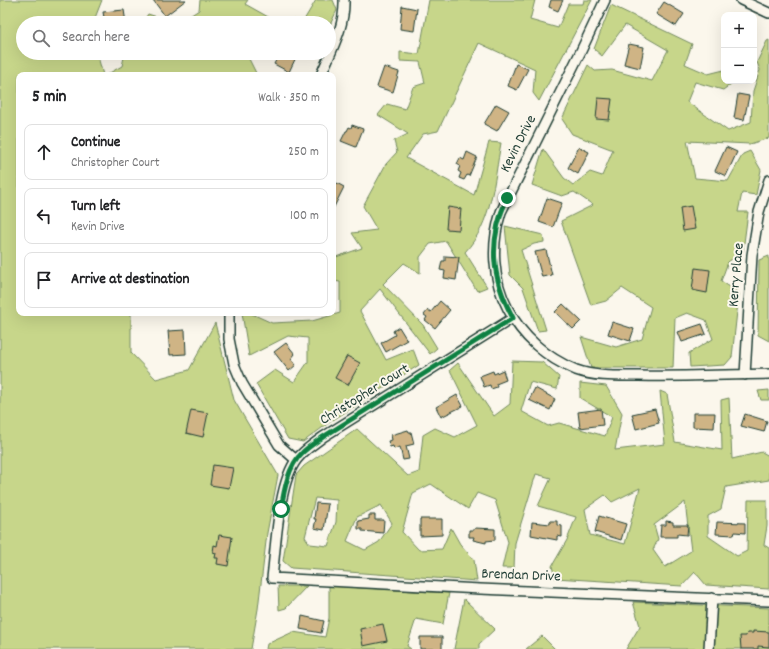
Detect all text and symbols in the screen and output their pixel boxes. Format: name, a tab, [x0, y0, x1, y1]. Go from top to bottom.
map controls	[721, 12, 757, 84]
button: +	[721, 12, 757, 48]
search box	[16, 16, 336, 60]
icon: search	[30, 27, 52, 49]
text: Search here	[62, 27, 130, 49]
button: −	[721, 48, 757, 84]
text: 5 min	[32, 86, 66, 110]
text: Walk · 350 m	[258, 89, 320, 108]
street label: Kevin Drive	[495, 111, 543, 177]
text: Continue	[71, 132, 120, 154]
icon: ahead	[33, 141, 55, 163]
text: 250 m	[288, 143, 319, 162]
text: Christopher Court	[71, 154, 160, 173]
route end	[498, 189, 516, 207]
text: Turn left	[71, 196, 120, 218]
icon: left	[33, 205, 55, 227]
text: 100 m	[290, 207, 319, 226]
text: Kevin Drive	[71, 218, 125, 237]
street label: Kerry Place	[723, 242, 751, 308]
icon: arrive	[33, 269, 55, 291]
text: Arrive at destination	[71, 269, 189, 291]
street label: Christopher Court	[316, 358, 415, 431]
route start	[272, 500, 290, 518]
street label: Brendan Drive	[481, 564, 562, 588]

